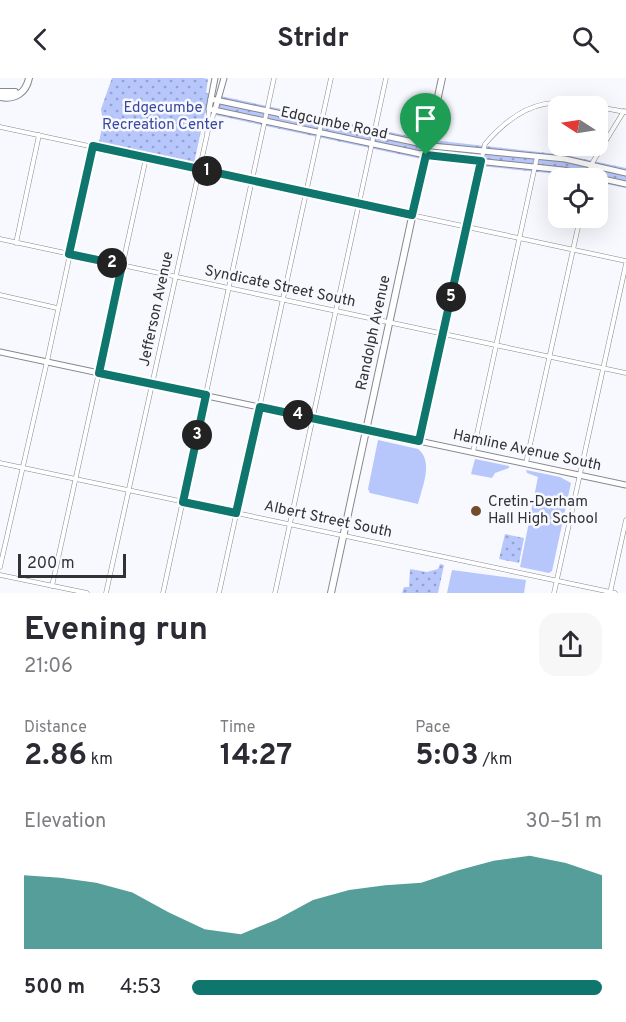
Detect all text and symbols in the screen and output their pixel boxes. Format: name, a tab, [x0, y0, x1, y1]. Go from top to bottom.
text: Stridr	[277, 22, 349, 56]
icon: back	[24, 23, 57, 56]
icon: search	[569, 23, 602, 56]
pin	[400, 93, 451, 155]
north arrow	[548, 96, 608, 156]
map controls	[548, 96, 608, 228]
park label: Edgecumbe Recreation Center	[102, 99, 224, 135]
icon: arrive	[409, 102, 442, 135]
street label: Edgcumbe Road	[279, 103, 389, 145]
pin: 1	[192, 156, 222, 186]
text: 1	[204, 161, 210, 181]
button: locate	[548, 168, 608, 228]
pin: 2	[97, 248, 127, 278]
street label: Jefferson Avenue	[136, 250, 178, 368]
text: 2	[107, 253, 117, 273]
street label: Syndicate Street South	[203, 262, 357, 312]
street label: Randolph Avenue	[353, 274, 395, 392]
pin: 5	[436, 282, 466, 312]
text: 5	[446, 287, 456, 307]
pin: 4	[283, 400, 313, 430]
text: 4	[293, 405, 303, 425]
pin: 3	[182, 420, 212, 450]
text: 3	[192, 425, 202, 445]
street label: Hamline Avenue South	[451, 426, 603, 476]
place label: Cretin-Derham Hall High School	[488, 493, 598, 529]
street label: Albert Street South	[262, 497, 394, 543]
marker: Cretin-Derham Hall High School	[469, 504, 483, 518]
scale bar	[18, 551, 126, 579]
text: 200 m	[27, 554, 75, 574]
text: Evening run	[24, 610, 208, 652]
button: share	[539, 613, 602, 676]
text: 21:06	[24, 654, 73, 680]
text: Distance	[24, 718, 87, 738]
text: Time	[220, 718, 255, 738]
text: Pace	[415, 718, 450, 738]
text: 2.86	[24, 738, 87, 775]
text: 14:27	[220, 738, 292, 775]
text: 5:03	[415, 738, 479, 775]
text: km	[87, 750, 113, 770]
text: /km	[479, 750, 512, 770]
text: Elevation	[24, 809, 106, 835]
text: 30–51 m	[526, 809, 602, 835]
text: 500 m	[24, 975, 85, 1001]
text: 4:53	[120, 975, 161, 1001]

